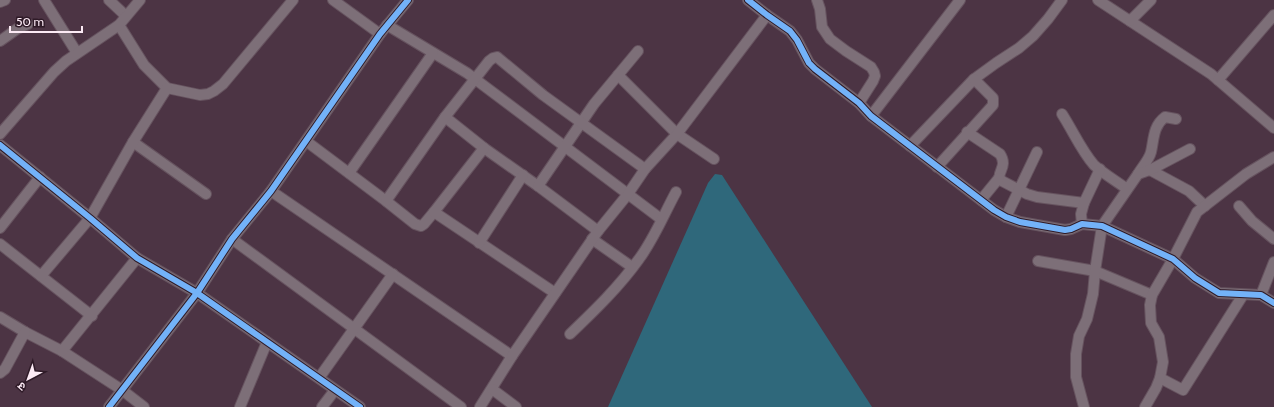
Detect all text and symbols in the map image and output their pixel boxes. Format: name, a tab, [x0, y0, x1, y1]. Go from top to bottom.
scale bar	[10, 8, 82, 34]
text: 50 m	[16, 14, 44, 29]
north arrow	[8, 359, 48, 399]
text: उ	[14, 379, 28, 394]

